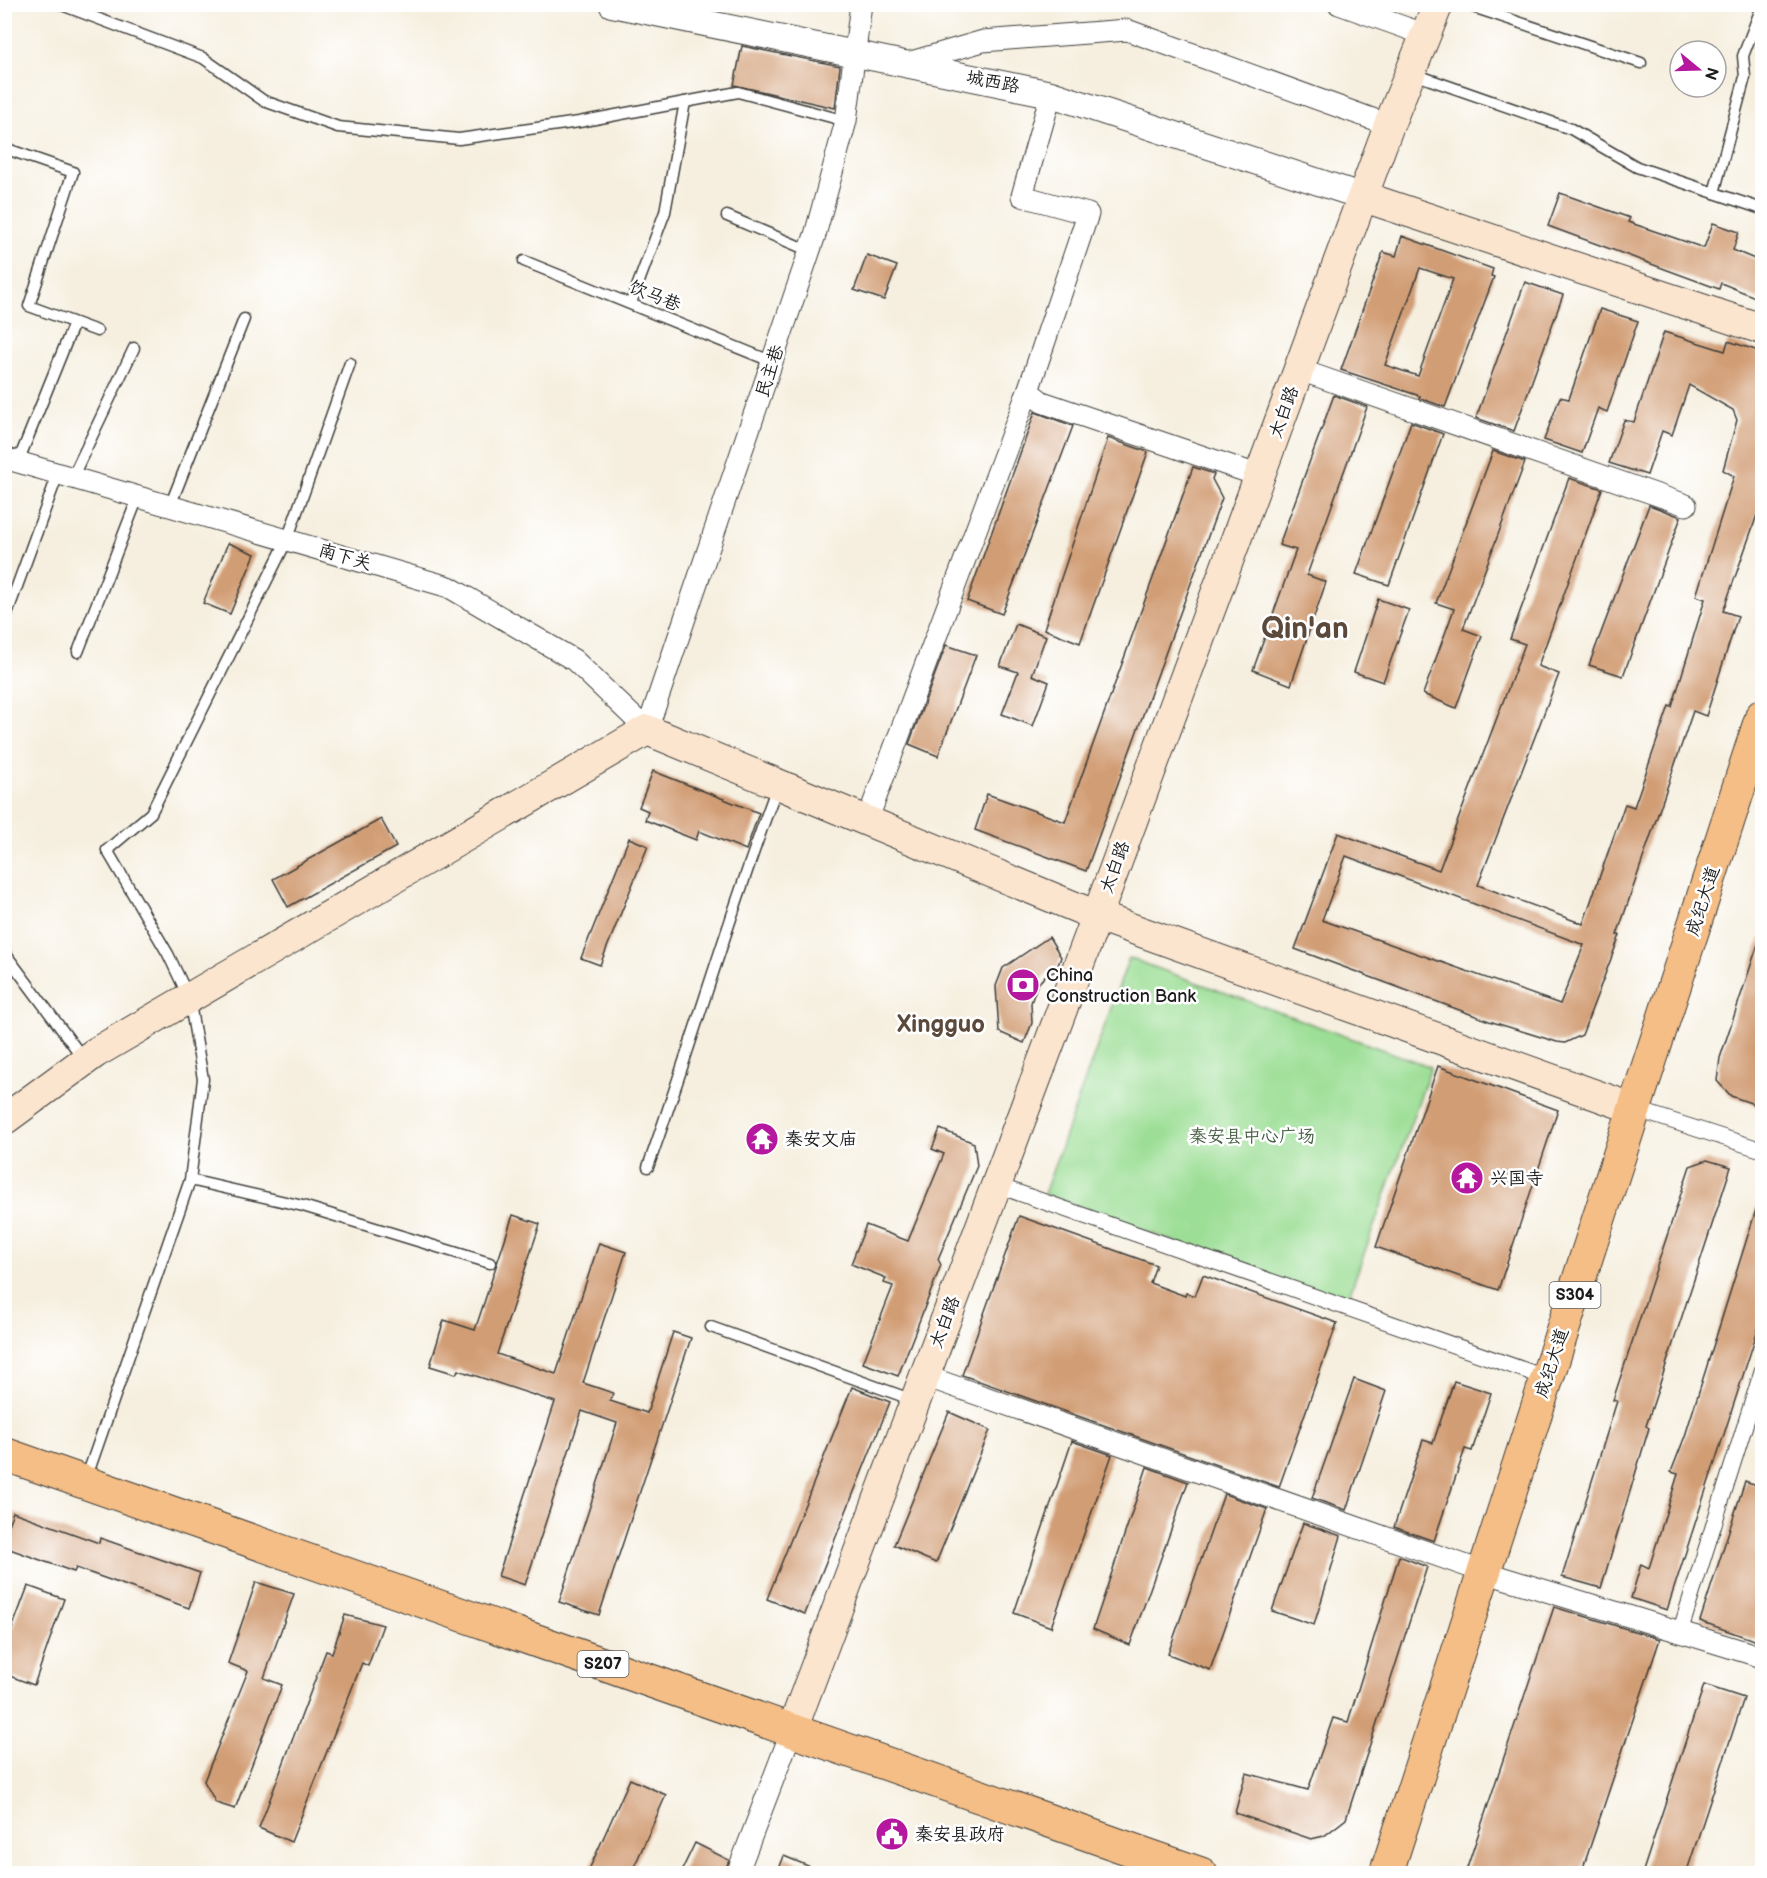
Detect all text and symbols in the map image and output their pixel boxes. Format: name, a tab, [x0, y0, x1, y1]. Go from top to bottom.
north arrow	[1668, 39, 1728, 99]
text: N	[1700, 65, 1722, 82]
street label: 城西路	[964, 67, 1022, 97]
street label: 饮马巷	[626, 276, 684, 316]
street label: 民主巷	[752, 342, 788, 400]
street label: 太白路	[1265, 383, 1303, 441]
street label: 南下关	[316, 539, 374, 575]
district label: Qin'an	[1261, 611, 1349, 647]
street label: 太白路	[1096, 838, 1134, 896]
street label: 成纪大道	[1682, 864, 1724, 938]
place label: China Construction Bank	[1046, 965, 1196, 1007]
bank icon: China Construction Bank	[1005, 967, 1041, 1003]
district label: Xingguo	[897, 1010, 985, 1039]
temple icon: 秦安文庙	[744, 1121, 780, 1157]
park label: 秦安县中心广场	[1189, 1126, 1315, 1147]
place label: 秦安文庙	[785, 1129, 857, 1150]
temple icon: 兴国寺	[1449, 1160, 1485, 1196]
place label: 兴国寺	[1490, 1168, 1544, 1189]
road number: S304	[1550, 1282, 1600, 1308]
street label: 太白路	[926, 1293, 964, 1351]
street label: 成纪大道	[1531, 1326, 1573, 1400]
road number: S207	[578, 1651, 628, 1677]
public building icon: 秦安县政府	[874, 1816, 910, 1852]
place label: 秦安县政府	[915, 1824, 1005, 1845]

